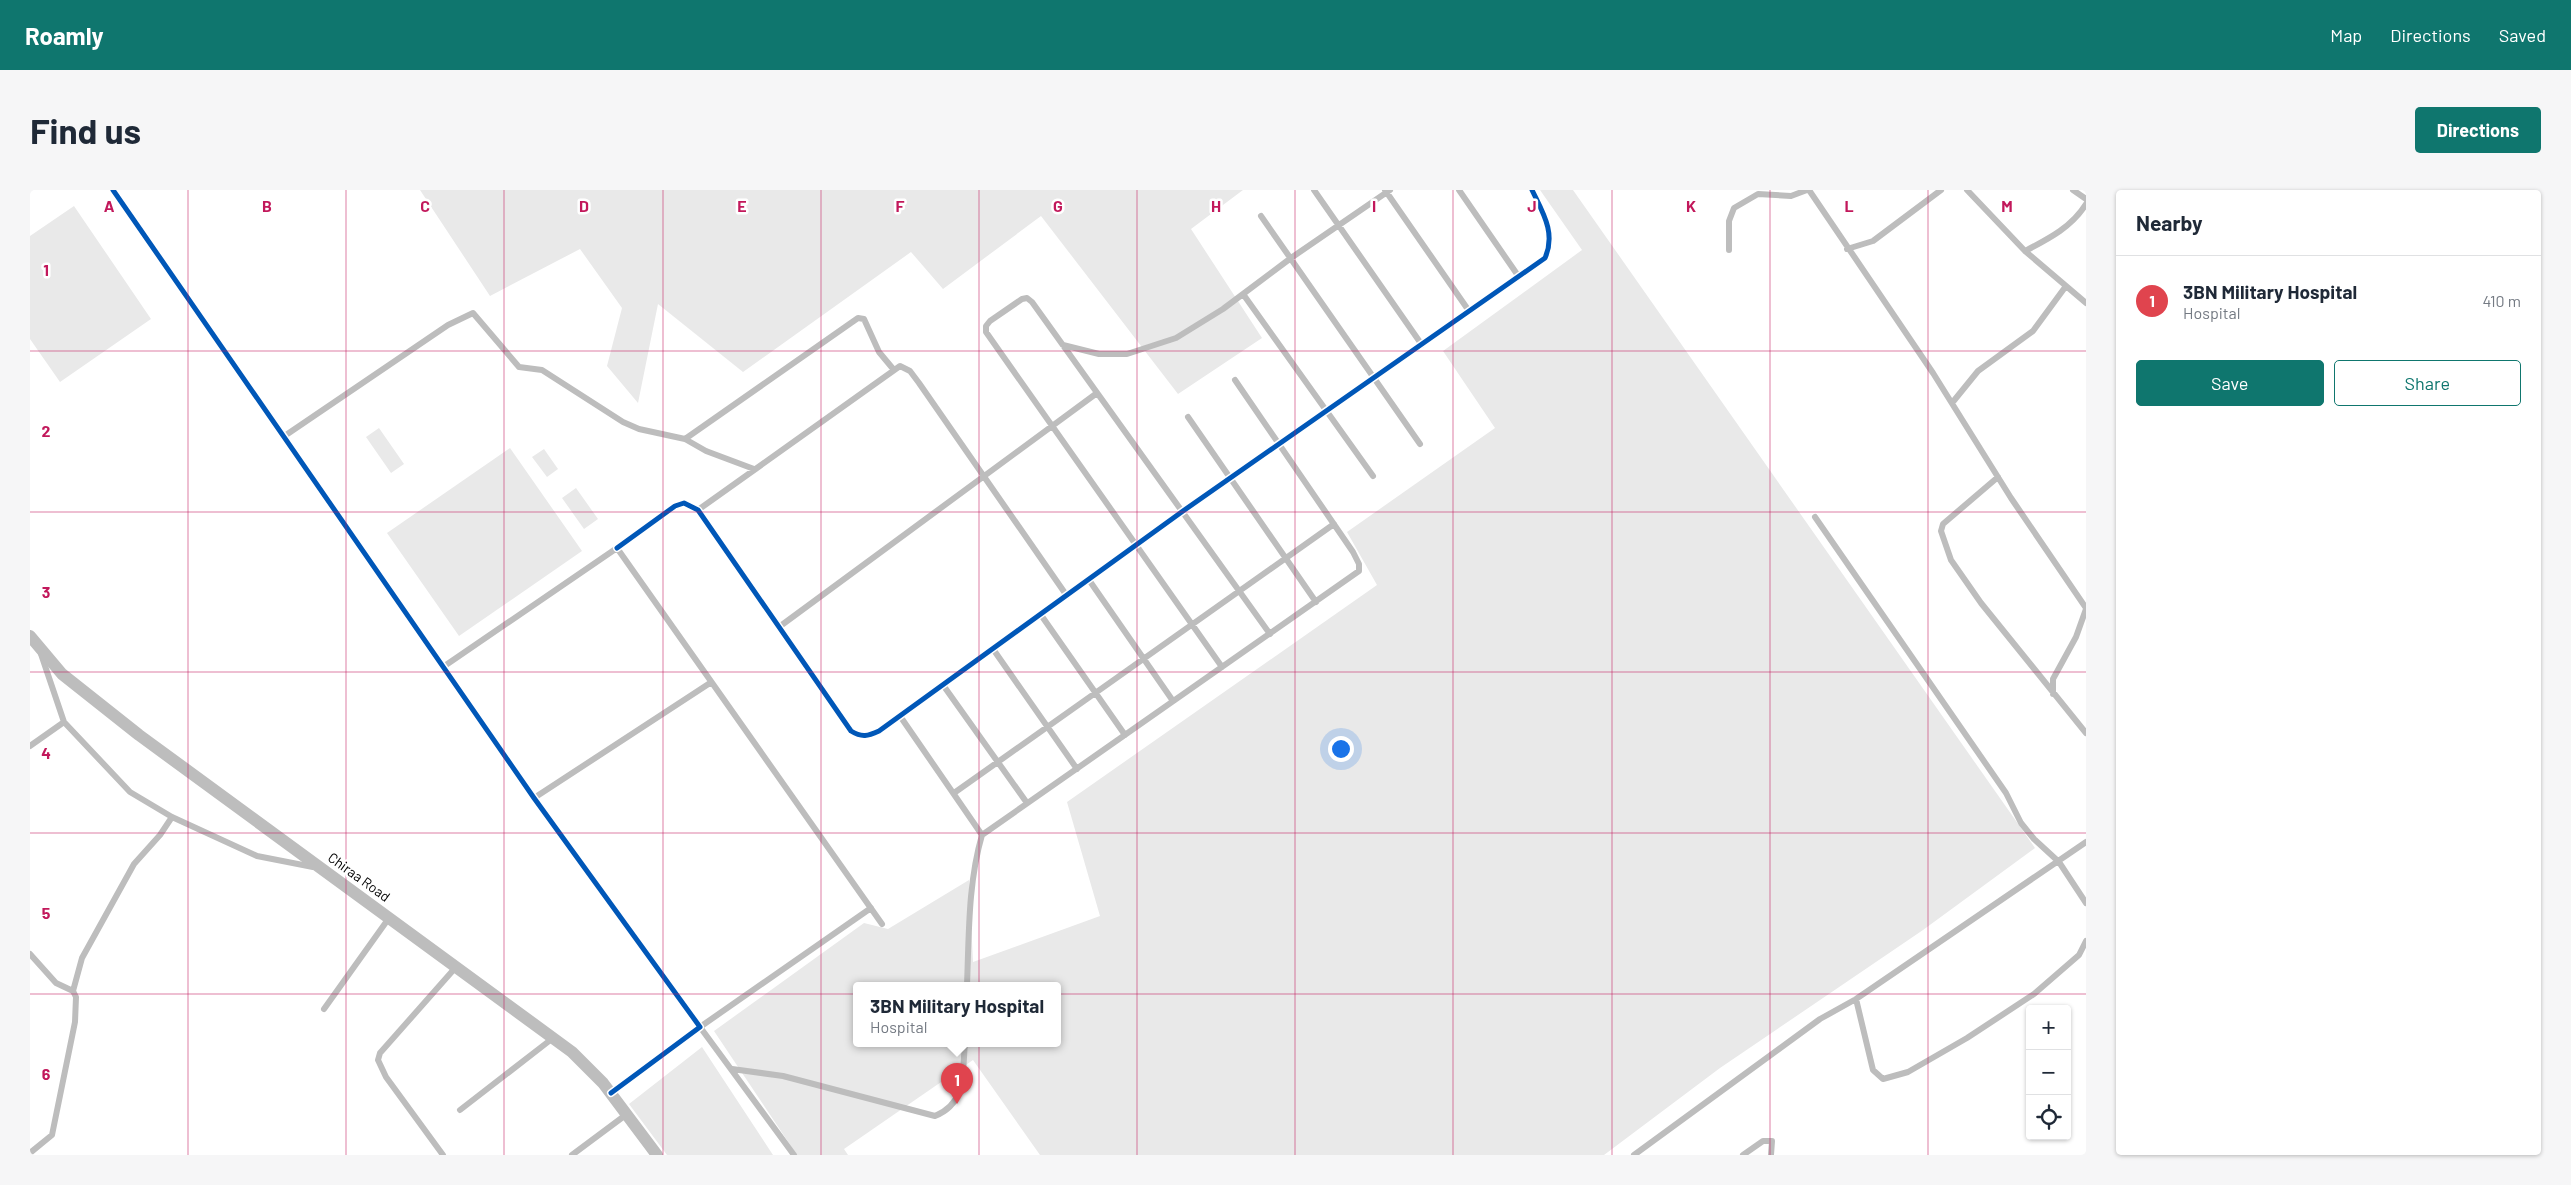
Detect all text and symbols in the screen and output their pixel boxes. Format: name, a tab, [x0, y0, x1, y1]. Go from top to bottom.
text: Roamly	[25, 21, 104, 50]
text: Map	[2330, 24, 2362, 46]
text: Directions	[2390, 24, 2471, 46]
text: Saved	[2499, 24, 2546, 46]
button: Directions	[2415, 107, 2541, 153]
text: Find us	[30, 109, 141, 151]
text: A	[104, 196, 115, 215]
text: B	[262, 196, 272, 215]
text: C	[420, 196, 430, 215]
text: D	[579, 196, 589, 215]
text: E	[737, 196, 747, 215]
text: F	[896, 196, 905, 215]
text: G	[1053, 196, 1063, 215]
text: H	[1211, 196, 1221, 215]
text: I	[1372, 196, 1376, 215]
text: J	[1527, 196, 1537, 215]
text: K	[1686, 196, 1696, 215]
text: L	[1844, 196, 1854, 215]
text: M	[2001, 196, 2013, 215]
text: Nearby	[2136, 210, 2202, 235]
text: 1	[43, 260, 49, 279]
text: 3BN Military Hospital	[2183, 280, 2357, 303]
text: 1	[2149, 291, 2155, 310]
text: 410 m	[2483, 291, 2521, 310]
text: Hospital	[2183, 303, 2240, 322]
button: Save	[2136, 360, 2324, 406]
button: Share	[2334, 360, 2521, 406]
text: 2	[42, 421, 51, 440]
text: 3	[42, 582, 50, 601]
your location	[1328, 736, 1354, 762]
text: 4	[41, 743, 51, 762]
street label: Chiraa Road	[325, 848, 394, 905]
text: 5	[42, 903, 51, 922]
popup	[853, 982, 1061, 1047]
text: 3BN Military Hospital	[870, 994, 1044, 1017]
map controls	[2026, 1005, 2071, 1140]
button: +	[2026, 1005, 2071, 1050]
text: Hospital	[870, 1017, 927, 1036]
button: −	[2026, 1050, 2071, 1095]
pin: 1	[941, 1063, 973, 1104]
text: 6	[42, 1064, 51, 1083]
button: locate	[2026, 1095, 2071, 1140]

